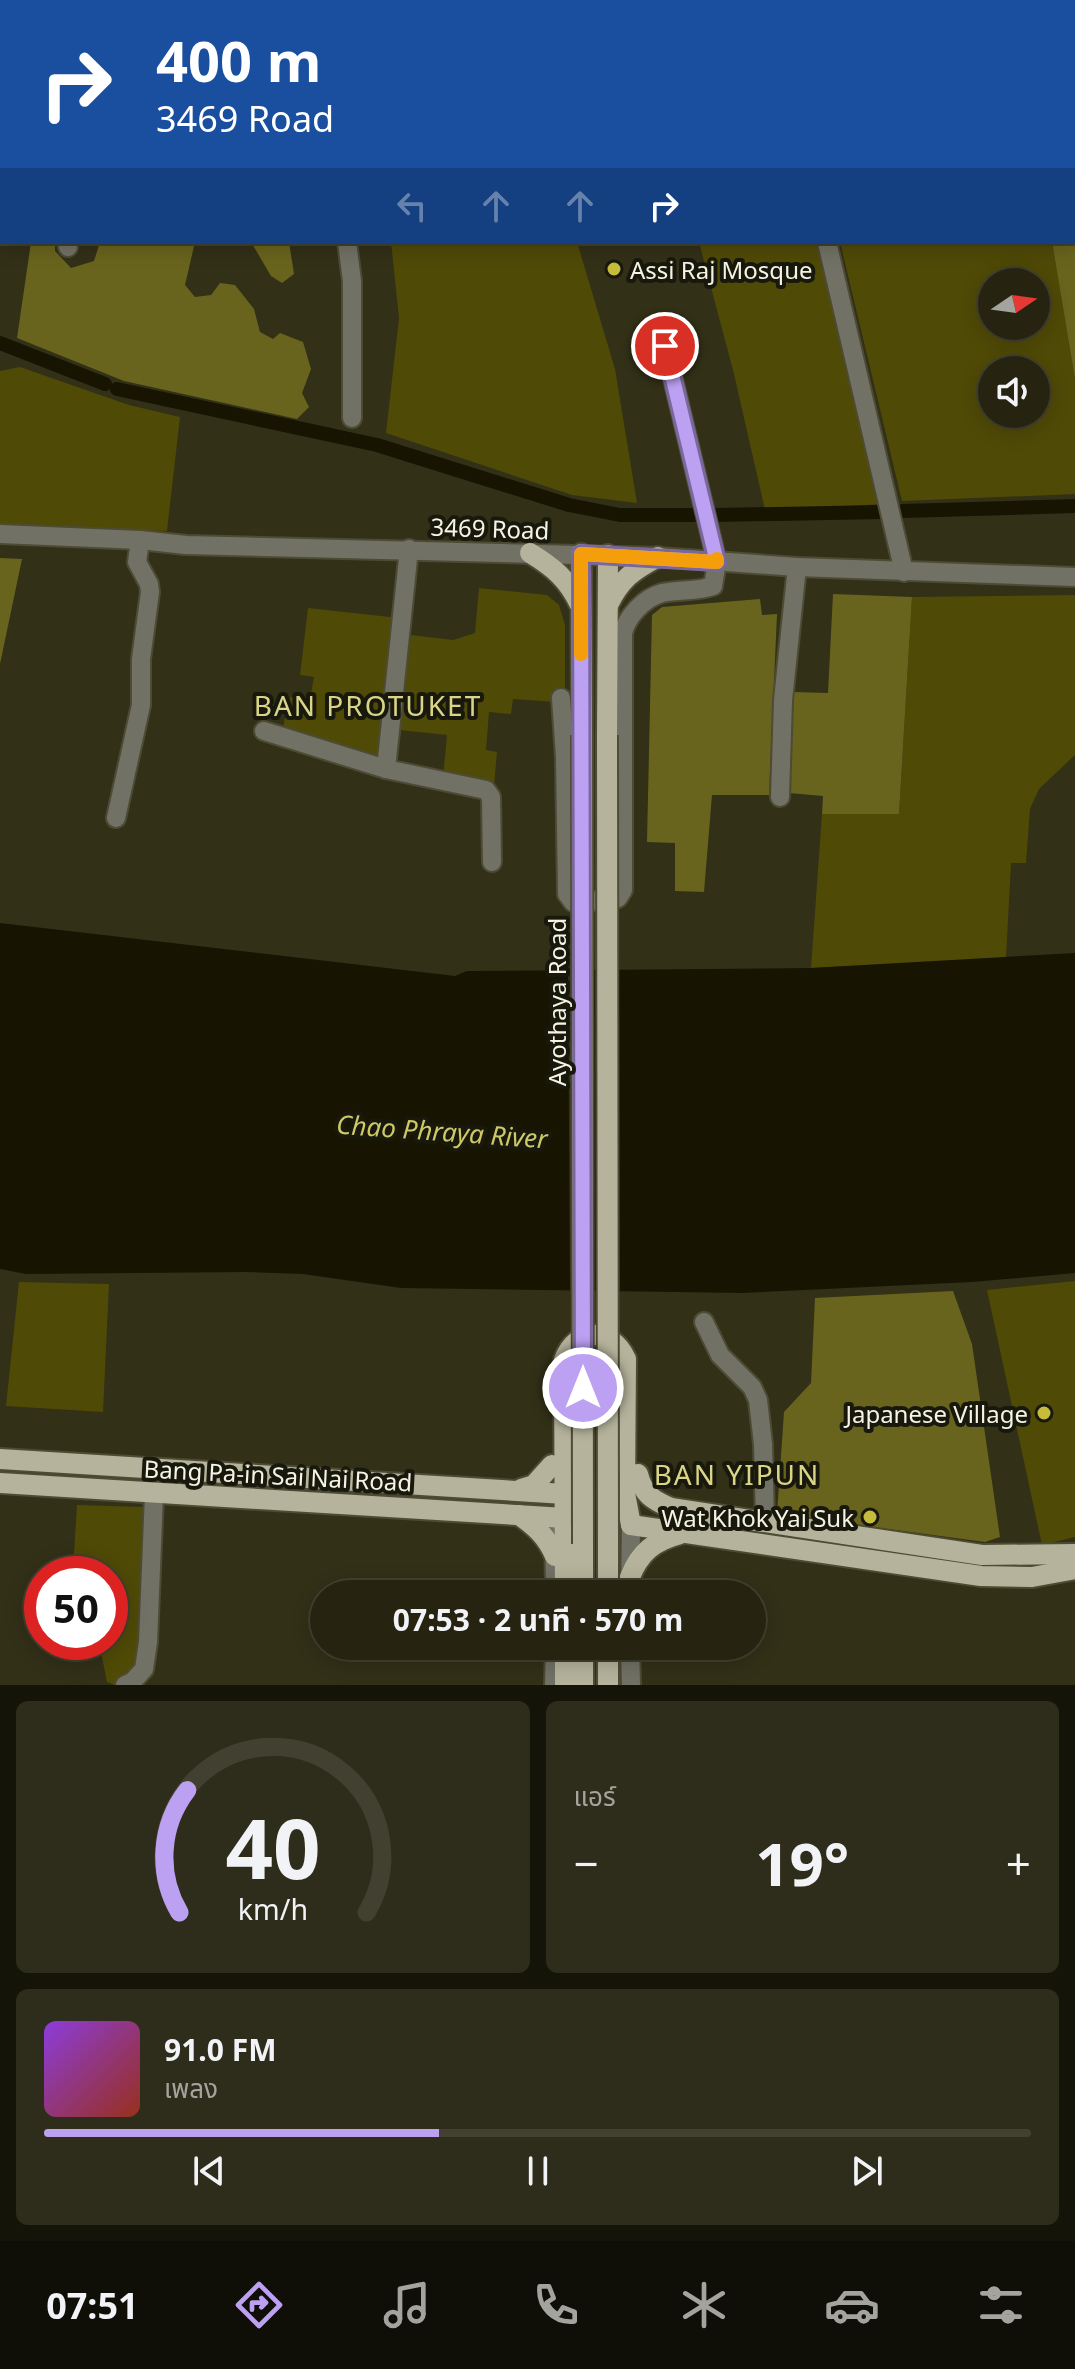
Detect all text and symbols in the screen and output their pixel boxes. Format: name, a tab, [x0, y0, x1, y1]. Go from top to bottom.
text: 400 m	[156, 22, 321, 98]
icon: right	[24, 32, 128, 136]
text: 3469 Road	[156, 94, 334, 143]
icon: left	[390, 184, 434, 228]
icon: ahead	[474, 184, 518, 228]
icon: ahead	[558, 184, 602, 228]
icon: right	[642, 184, 686, 228]
place label: Assi Raj Mosque	[630, 253, 813, 286]
marker: Assi Raj Mosque	[605, 260, 623, 278]
north arrow	[978, 268, 1050, 340]
map controls	[978, 268, 1050, 428]
pin	[631, 312, 699, 380]
icon: arrive	[643, 324, 687, 368]
button: sound	[978, 356, 1050, 428]
street label: 3469 Road	[430, 509, 550, 547]
district label: BAN PROTUKET	[254, 686, 482, 724]
street label: Ayothaya Road	[540, 918, 573, 1086]
water label: Chao Phraya River	[335, 1106, 550, 1156]
position arrow	[541, 1346, 625, 1430]
place label: Japanese Village	[843, 1397, 1028, 1430]
marker: Japanese Village	[1035, 1404, 1053, 1422]
street label: Bang Pa-in Sai Nai Road	[143, 1451, 413, 1499]
district label: BAN YIPUN	[654, 1455, 820, 1493]
place label: Wat Khok Yai Suk	[661, 1501, 854, 1534]
marker: Wat Khok Yai Suk	[861, 1508, 879, 1526]
speed limit sign: 50	[24, 1556, 128, 1660]
text: 07:53 · 2 นาที · 570 m	[393, 1599, 683, 1640]
text: แอร์	[574, 1778, 616, 1814]
text: 40	[225, 1790, 320, 1903]
text: 19°	[755, 1822, 849, 1904]
text: −	[574, 1833, 599, 1893]
text: +	[1006, 1833, 1031, 1893]
text: km/h	[238, 1889, 308, 1928]
text: 91.0 FM	[164, 2029, 276, 2070]
text: เพลง	[164, 2070, 218, 2106]
icon: previous	[187, 2149, 231, 2193]
icon: pause	[516, 2149, 560, 2193]
icon: next	[845, 2149, 889, 2193]
icon: directions	[231, 2277, 287, 2333]
icon: music	[379, 2277, 435, 2333]
icon: phone	[528, 2277, 584, 2333]
icon: climate	[676, 2277, 732, 2333]
icon: car	[824, 2277, 880, 2333]
icon: filters	[973, 2277, 1029, 2333]
text: 07:51	[46, 2281, 139, 2330]

